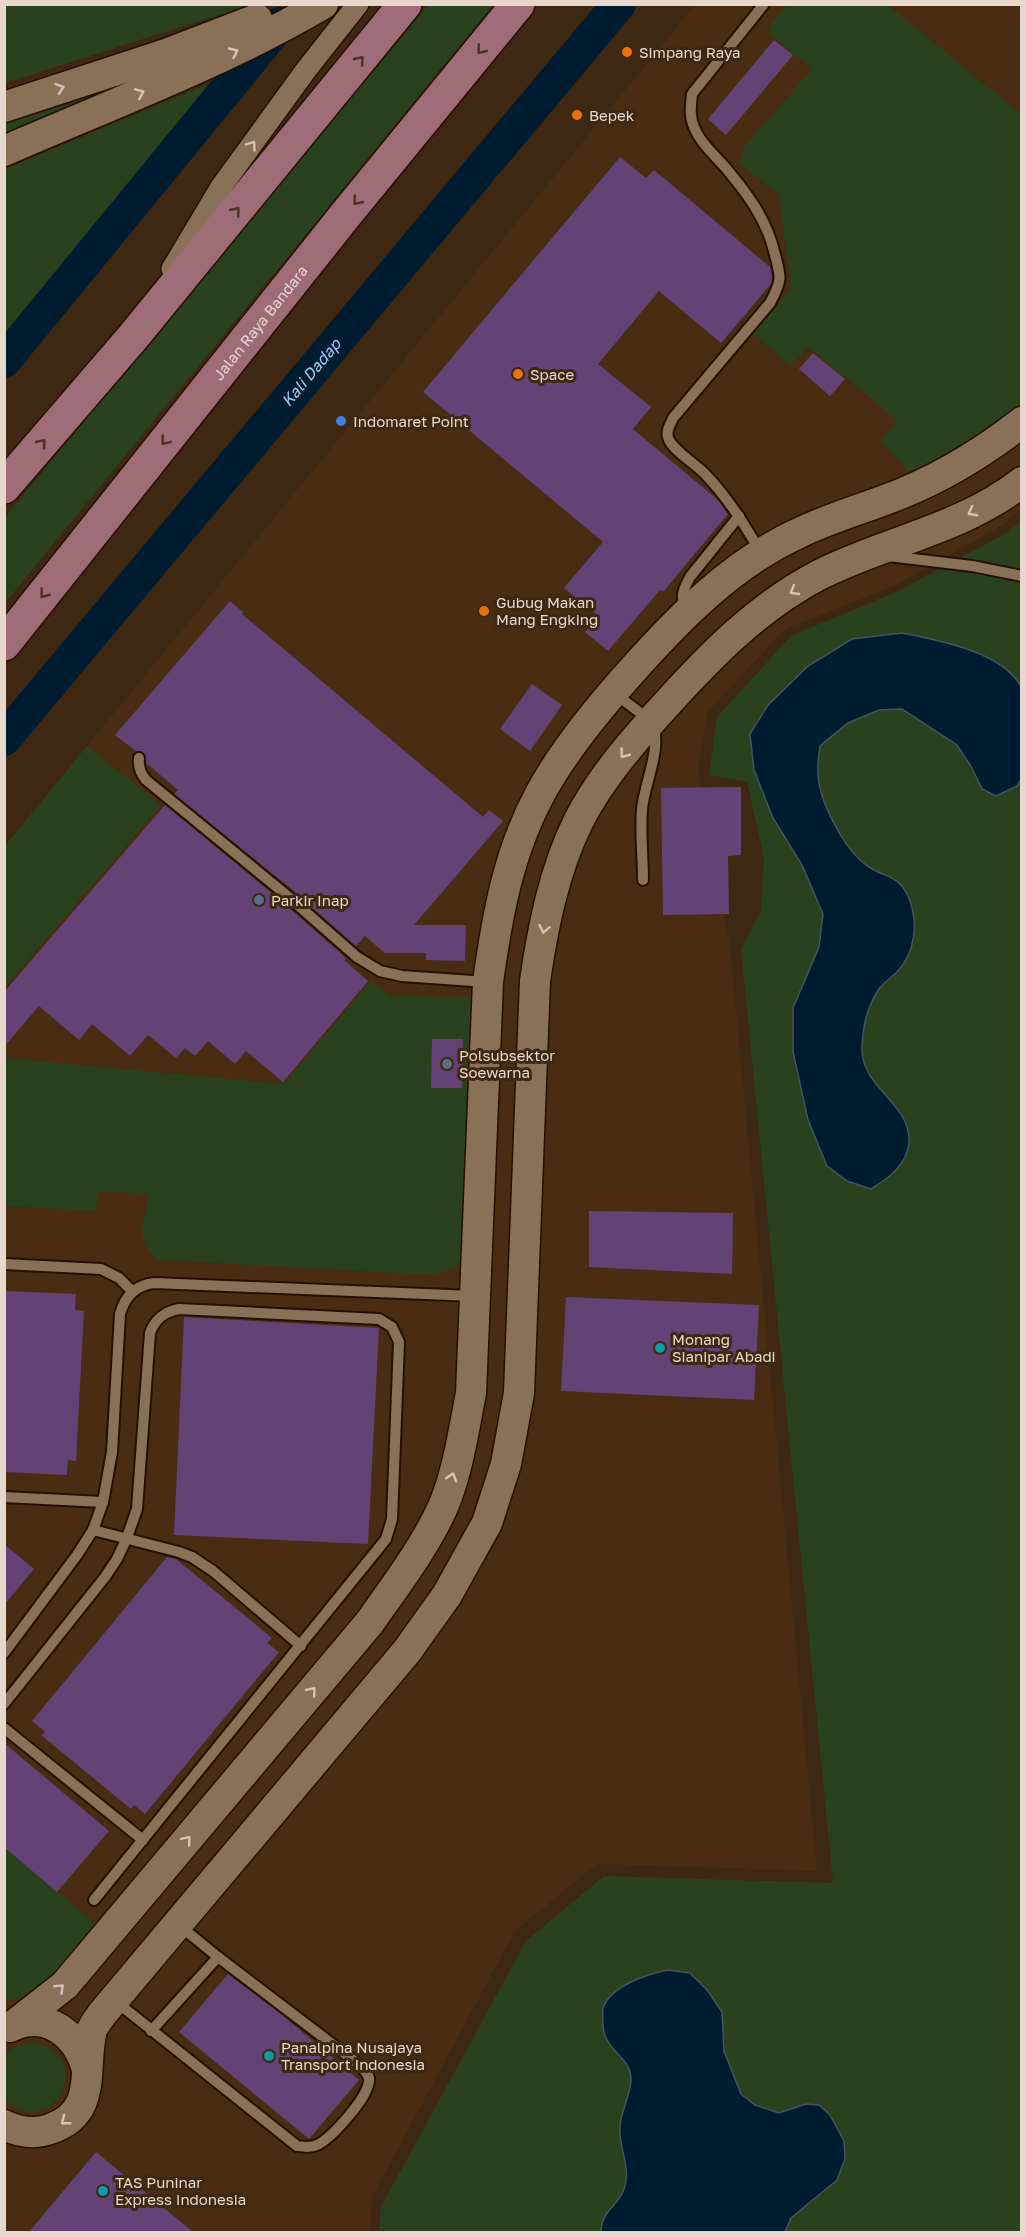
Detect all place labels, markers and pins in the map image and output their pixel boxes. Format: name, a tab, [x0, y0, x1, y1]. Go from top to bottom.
place label: Simpang Raya	[639, 43, 740, 61]
marker: Simpang Raya	[620, 45, 634, 59]
place label: Bepek	[589, 106, 635, 124]
marker: Bepek	[570, 108, 584, 122]
place label: Space	[530, 365, 574, 383]
marker: Space	[511, 367, 525, 381]
place label: Indomaret Point	[353, 412, 469, 430]
marker: Indomaret Point	[334, 414, 348, 428]
place label: Gubug Makan Mang Engking	[496, 593, 598, 628]
marker: Gubug Makan Mang Engking	[477, 604, 491, 618]
place label: Parkir Inap	[271, 891, 349, 909]
marker: Parkir Inap	[252, 893, 266, 907]
place label: Polsubsektor Soewarna	[459, 1046, 555, 1081]
marker: Polsubsektor Soewarna	[440, 1057, 454, 1071]
place label: Monang Sianipar Abadi	[672, 1330, 776, 1365]
marker: Monang Sianipar Abadi	[653, 1341, 667, 1355]
place label: Panalpina Nusajaya Transport Indonesia	[281, 2038, 425, 2073]
marker: Panalpina Nusajaya Transport Indonesia	[262, 2049, 276, 2063]
place label: TAS Puninar Express Indonesia	[115, 2173, 246, 2208]
marker: TAS Puninar Express Indonesia	[96, 2184, 110, 2198]

